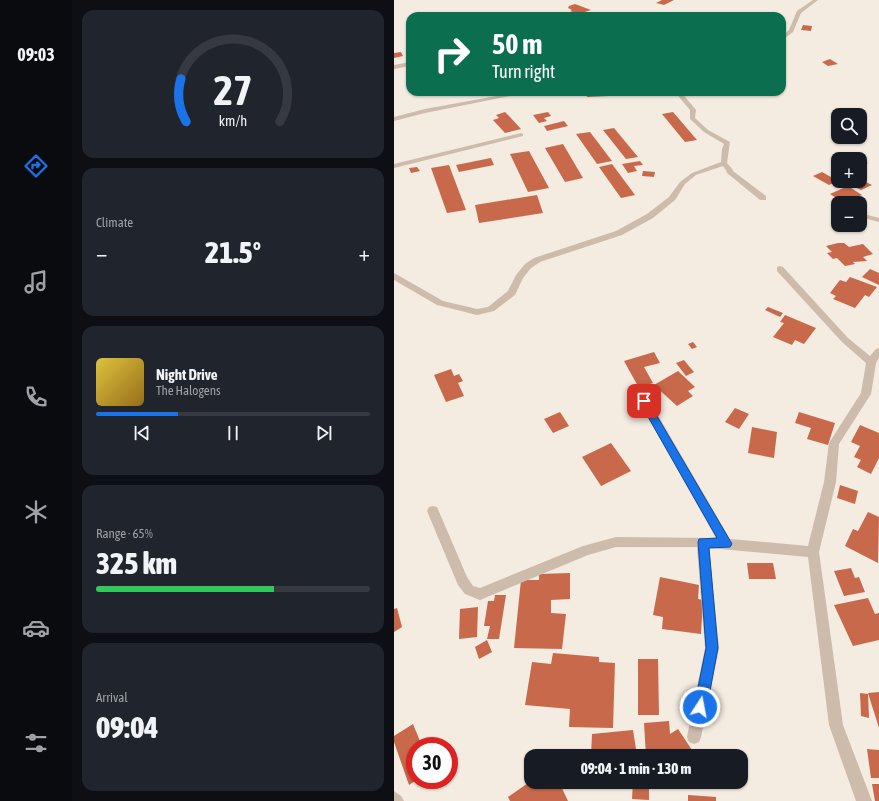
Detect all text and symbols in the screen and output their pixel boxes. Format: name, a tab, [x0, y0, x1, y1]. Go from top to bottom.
icon: right	[426, 28, 478, 80]
text: 50 m	[492, 28, 542, 60]
text: 09:03	[17, 44, 55, 65]
text: Turn right	[492, 61, 555, 82]
text: 27	[213, 66, 253, 114]
map controls	[831, 108, 867, 232]
button: search	[831, 108, 867, 144]
text: km/h	[219, 113, 247, 129]
icon: directions	[22, 152, 50, 180]
button: +	[831, 152, 867, 188]
button: −	[831, 196, 867, 232]
text: Climate	[96, 215, 133, 230]
text: 21.5°	[205, 235, 261, 269]
text: −	[96, 240, 107, 266]
text: +	[359, 240, 370, 266]
icon: music	[22, 268, 50, 296]
text: Night Drive	[156, 366, 218, 383]
icon: phone	[22, 383, 50, 411]
text: The Halogens	[156, 383, 221, 398]
pin	[627, 384, 661, 418]
icon: arrive	[633, 390, 655, 412]
icon: previous	[131, 422, 153, 444]
icon: pause	[222, 422, 244, 444]
icon: next	[313, 422, 335, 444]
icon: climate	[22, 498, 50, 526]
text: Range · 65%	[96, 526, 153, 541]
text: 325 km	[96, 546, 177, 580]
icon: car	[22, 614, 50, 642]
position arrow	[679, 686, 721, 728]
text: Arrival	[96, 690, 128, 705]
text: 09:04	[96, 710, 158, 744]
icon: filters	[22, 729, 50, 757]
speed limit sign: 30	[406, 737, 458, 789]
text: 09:04 · 1 min · 130 m	[581, 760, 691, 777]

